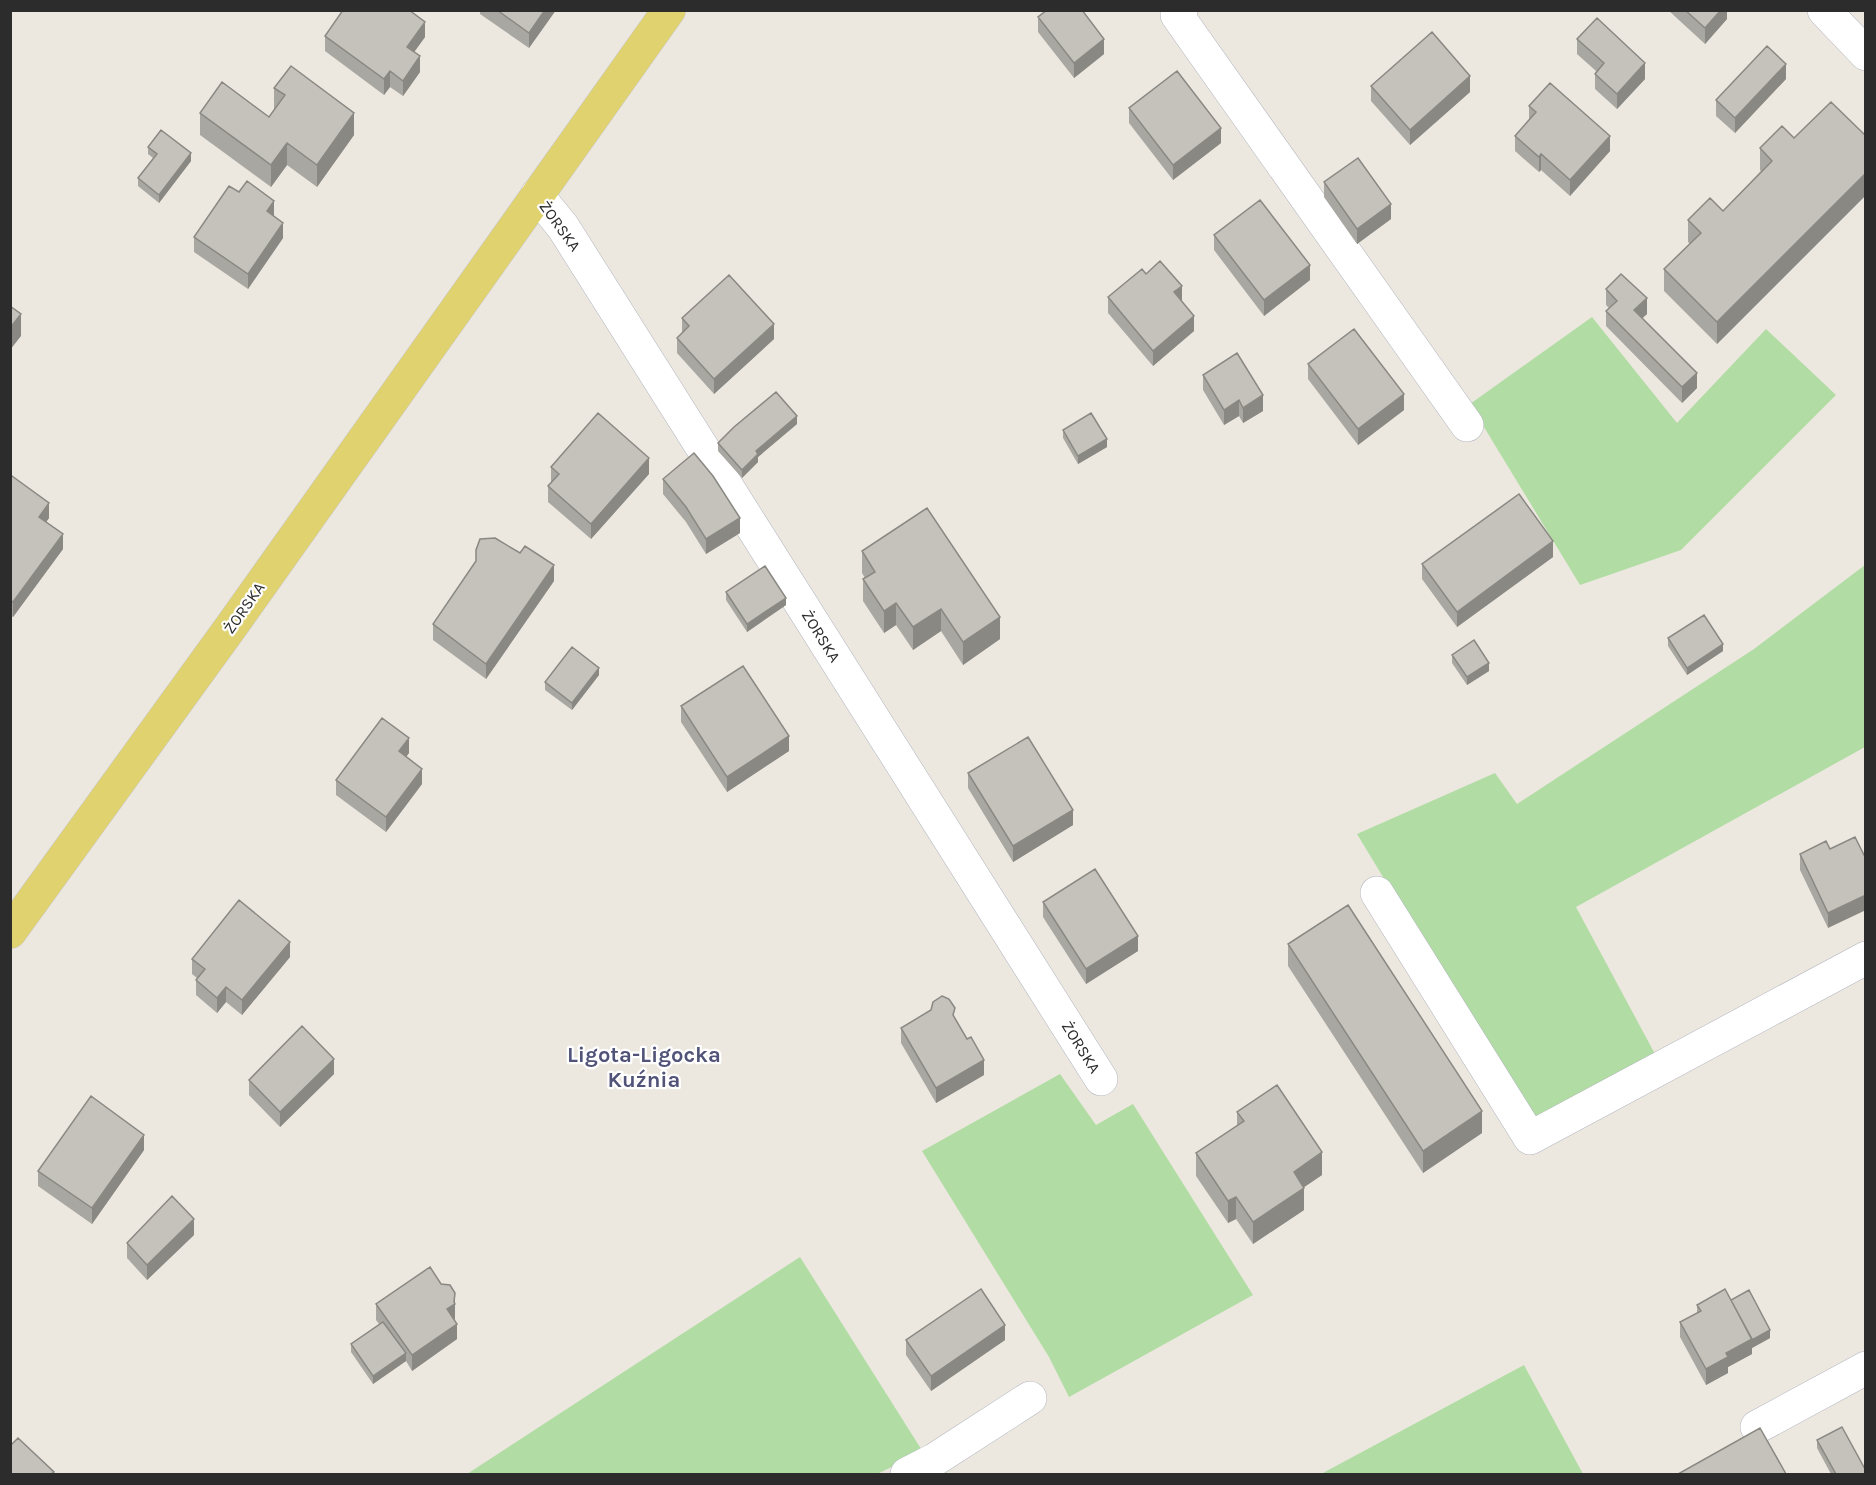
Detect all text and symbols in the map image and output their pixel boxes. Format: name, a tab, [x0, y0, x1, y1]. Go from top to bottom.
street label: ŻORSKA	[535, 197, 585, 255]
street label: ŻORSKA	[220, 579, 268, 637]
street label: ŻORSKA	[798, 606, 844, 666]
street label: ŻORSKA	[1058, 1017, 1104, 1077]
district label: Ligota-Ligocka Kuźnia	[567, 1042, 721, 1093]

